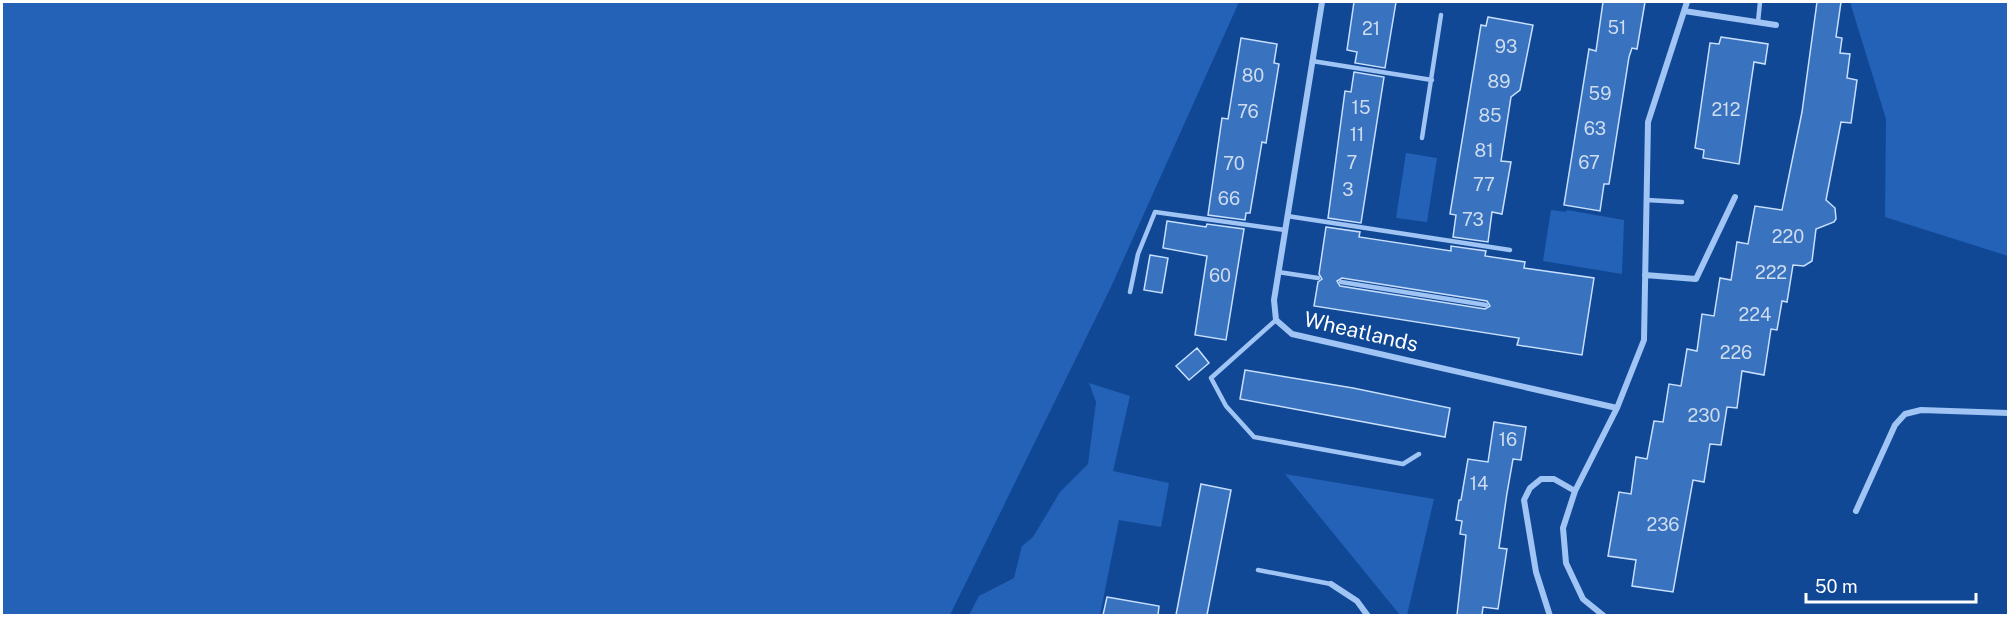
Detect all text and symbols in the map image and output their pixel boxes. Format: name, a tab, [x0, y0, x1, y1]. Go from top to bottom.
house number: 51	[1608, 17, 1626, 38]
house number: 21	[1362, 18, 1380, 39]
house number: 93	[1495, 36, 1517, 57]
house number: 80	[1242, 65, 1264, 86]
house number: 89	[1488, 71, 1510, 92]
house number: 59	[1589, 83, 1611, 104]
house number: 15	[1352, 97, 1370, 118]
house number: 212	[1712, 99, 1740, 120]
house number: 76	[1237, 101, 1259, 122]
house number: 85	[1478, 105, 1502, 126]
house number: 63	[1584, 118, 1606, 139]
house number: 11	[1350, 124, 1364, 145]
house number: 81	[1475, 140, 1493, 161]
house number: 7	[1347, 152, 1357, 173]
house number: 67	[1578, 152, 1600, 173]
house number: 70	[1223, 153, 1245, 174]
house number: 77	[1473, 174, 1495, 195]
house number: 3	[1342, 179, 1354, 200]
house number: 66	[1218, 188, 1240, 209]
house number: 73	[1462, 209, 1484, 230]
house number: 220	[1772, 226, 1804, 247]
house number: 222	[1755, 262, 1787, 283]
house number: 60	[1209, 265, 1231, 286]
house number: 224	[1739, 304, 1771, 325]
street label: Wheatlands	[1302, 306, 1421, 357]
house number: 226	[1720, 342, 1752, 363]
house number: 230	[1688, 405, 1720, 426]
house number: 16	[1499, 429, 1517, 450]
house number: 14	[1470, 473, 1488, 494]
house number: 236	[1646, 514, 1680, 535]
scale bar	[1806, 566, 1976, 604]
text: 50 m	[1815, 576, 1858, 597]

